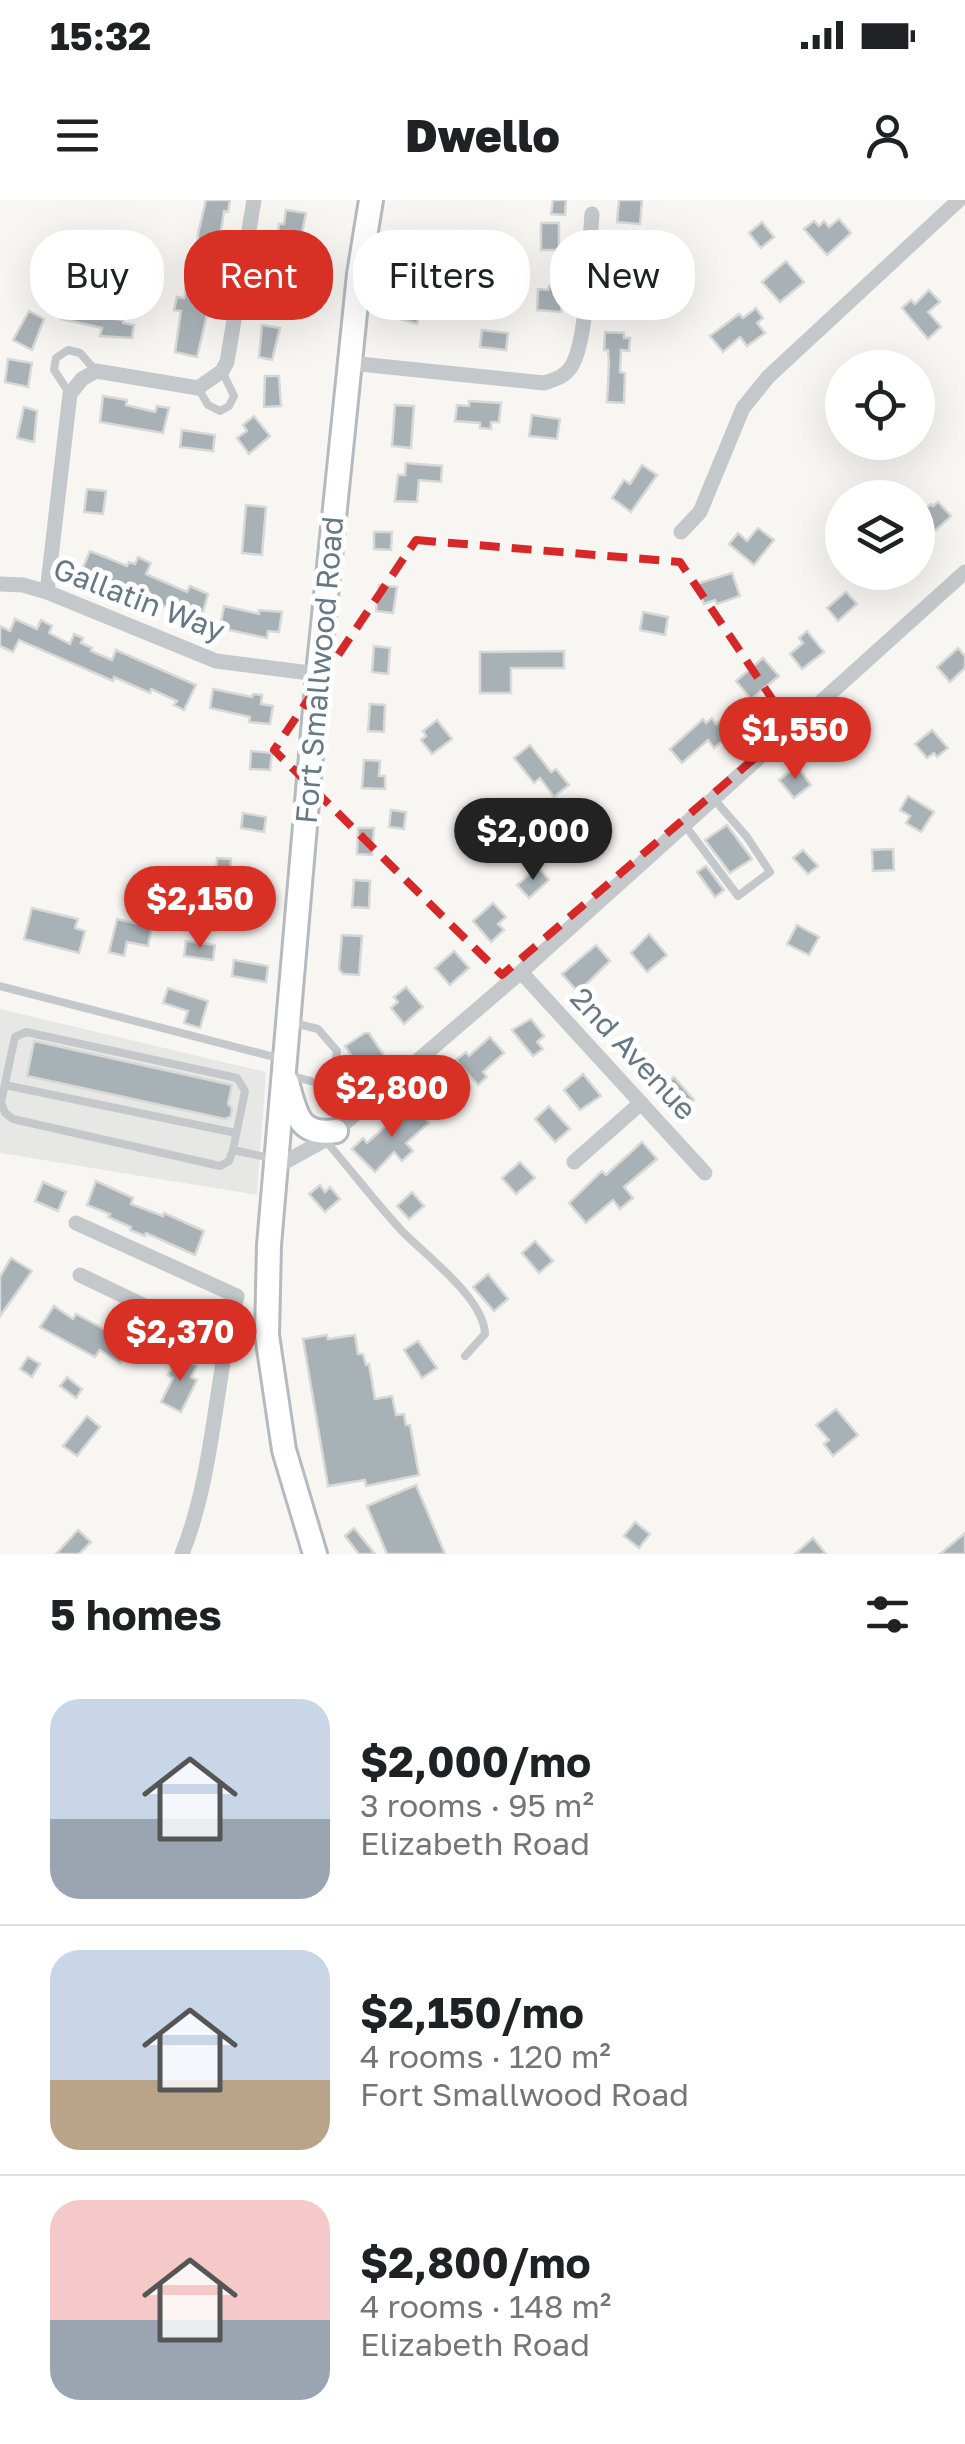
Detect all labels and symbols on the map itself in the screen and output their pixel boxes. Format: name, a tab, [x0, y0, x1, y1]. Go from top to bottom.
street label: Fort Smallwood Road	[288, 515, 350, 825]
street label: Gallatin Way	[49, 550, 230, 648]
pin: $1,550	[714, 697, 876, 782]
pin: $2,000	[452, 798, 614, 883]
pin: $2,150	[119, 866, 281, 951]
street label: 2nd Avenue	[563, 980, 704, 1127]
pin: $2,800	[311, 1055, 473, 1140]
pin: $2,370	[99, 1299, 261, 1384]

